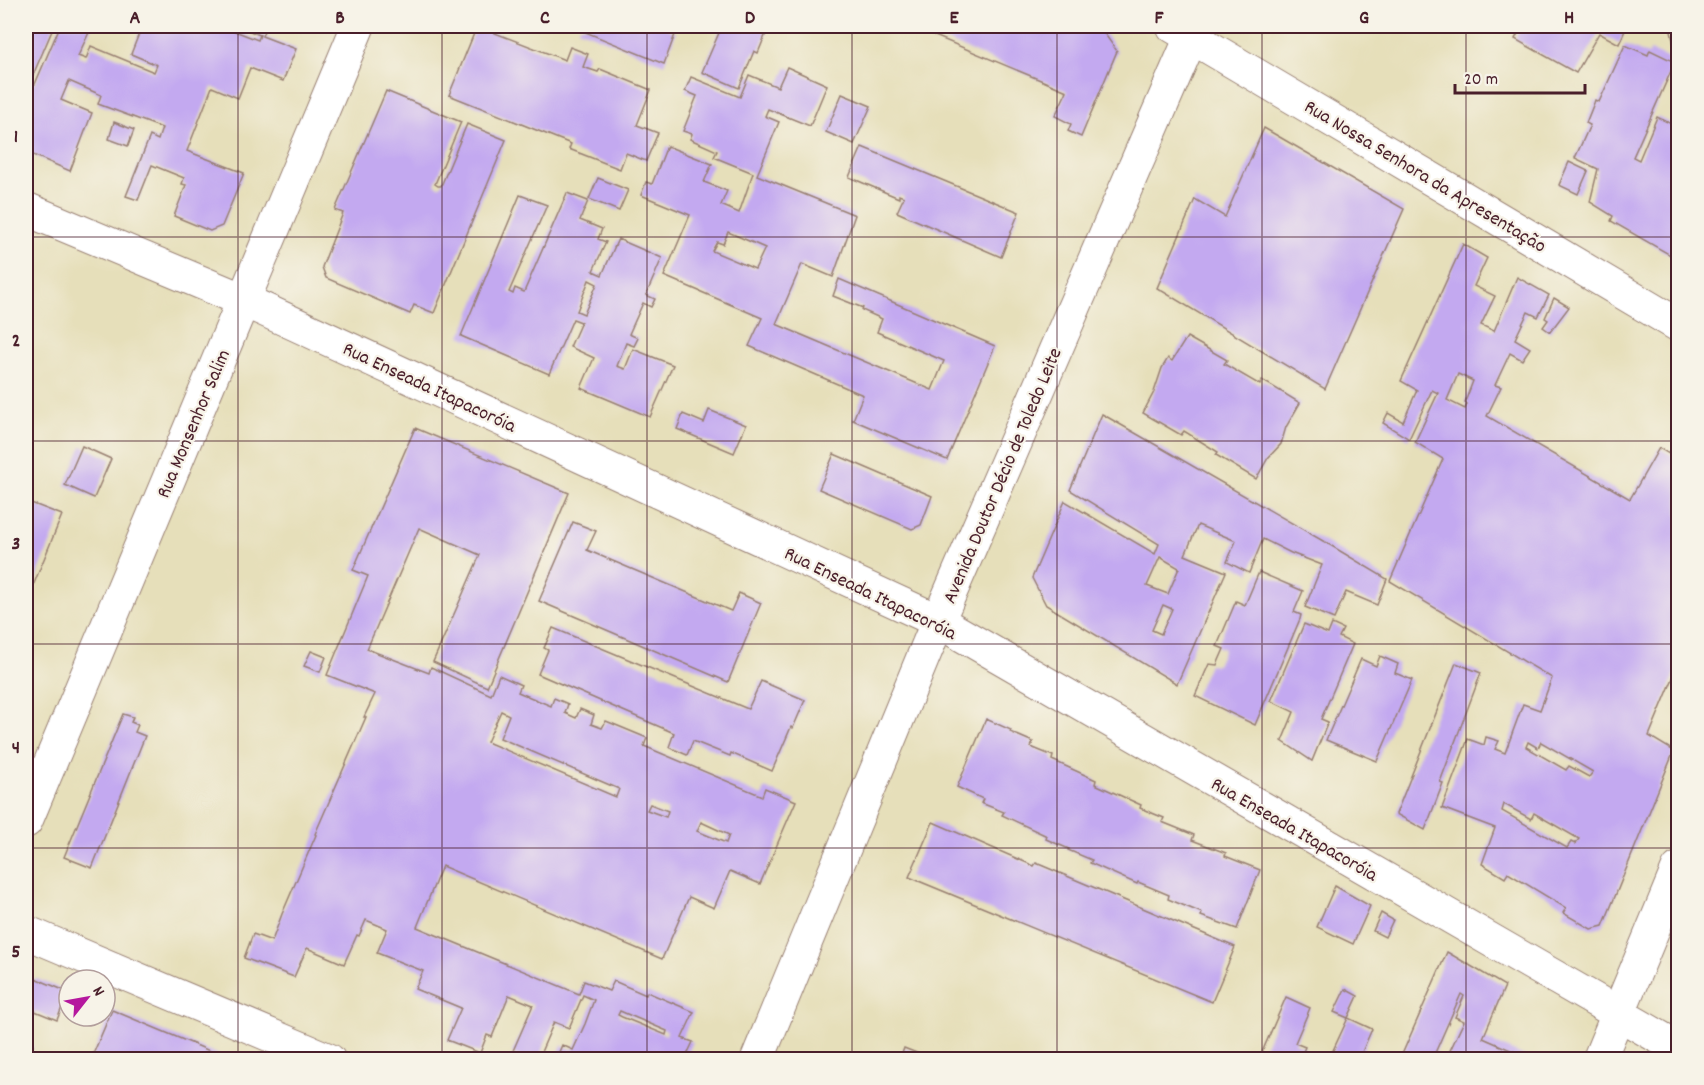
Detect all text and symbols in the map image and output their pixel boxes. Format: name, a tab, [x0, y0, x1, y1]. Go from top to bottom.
text: A	[130, 5, 141, 33]
text: B	[335, 5, 345, 33]
text: C	[540, 5, 550, 33]
text: D	[745, 5, 756, 33]
text: E	[949, 5, 959, 33]
text: F	[1155, 5, 1165, 33]
text: G	[1359, 5, 1369, 33]
text: H	[1564, 5, 1574, 33]
scale bar	[1455, 57, 1586, 95]
text: 20 m	[1464, 68, 1498, 93]
street label: Rua Nossa Senhora da Apresentação	[1298, 94, 1551, 261]
text: 1	[14, 124, 18, 152]
text: 2	[12, 328, 20, 356]
street label: Rua Enseada Itapacoróia	[337, 336, 521, 441]
street label: Avenida Doutor Décio de Toledo Leite	[937, 344, 1071, 609]
street label: Rua Monsenhor Salim	[151, 345, 239, 503]
text: 3	[12, 531, 20, 559]
street label: Rua Enseada Itapacoróia	[779, 541, 961, 649]
text: 4	[12, 735, 20, 763]
street label: Rua Enseada Itapacoróia	[1205, 771, 1383, 890]
text: 5	[11, 939, 21, 967]
north arrow	[57, 968, 117, 1028]
text: N	[86, 982, 110, 1001]

